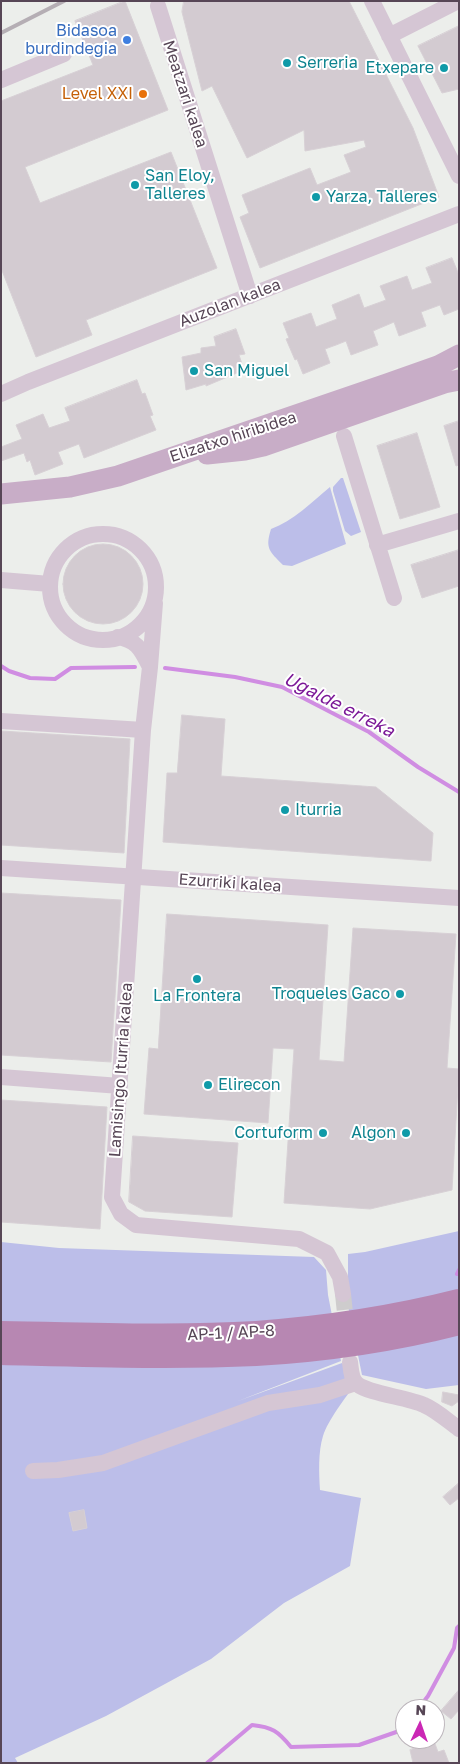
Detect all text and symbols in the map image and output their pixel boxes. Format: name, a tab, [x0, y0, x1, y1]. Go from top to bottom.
place label: Bidasoa burdindegia	[25, 21, 117, 59]
marker: Bidasoa burdindegia	[121, 34, 133, 46]
street label: Meatzari kalea	[159, 38, 211, 150]
place label: Serreria	[297, 53, 358, 73]
marker: Serreria	[281, 57, 293, 69]
place label: Etxepare	[366, 58, 434, 78]
marker: Etxepare	[438, 62, 450, 74]
place label: Level XXI	[62, 84, 133, 104]
marker: Level XXI	[137, 88, 149, 100]
place label: San Eloy, Talleres	[145, 166, 215, 204]
marker: San Eloy, Talleres	[129, 179, 141, 191]
place label: Yarza, Talleres	[326, 187, 437, 207]
marker: Yarza, Talleres	[310, 191, 322, 203]
street label: Auzolan kalea	[177, 275, 283, 331]
place label: San Miguel	[204, 361, 289, 381]
marker: San Miguel	[188, 365, 200, 377]
street label: Elizatxo hiribidea	[167, 407, 299, 467]
water label: Ugalde erreka	[280, 668, 398, 742]
place label: Iturria	[295, 800, 342, 820]
marker: Iturria	[279, 804, 291, 816]
street label: Ezurriki kalea	[178, 870, 282, 896]
marker: La Frontera	[191, 973, 203, 985]
street label: Lamisingo Iturria kalea	[105, 982, 137, 1158]
place label: Troqueles Gaco	[272, 984, 390, 1004]
place label: La Frontera	[153, 986, 241, 1006]
marker: Troqueles Gaco	[394, 988, 406, 1000]
place label: Elirecon	[218, 1075, 281, 1095]
marker: Elirecon	[202, 1079, 214, 1091]
place label: Cortuform	[234, 1123, 313, 1143]
place label: Algon	[351, 1123, 396, 1143]
marker: Cortuform	[317, 1127, 329, 1139]
marker: Algon	[400, 1127, 412, 1139]
street label: AP-1 / AP-8	[187, 1321, 275, 1345]
north arrow	[395, 1699, 445, 1749]
text: N	[415, 1701, 427, 1718]

